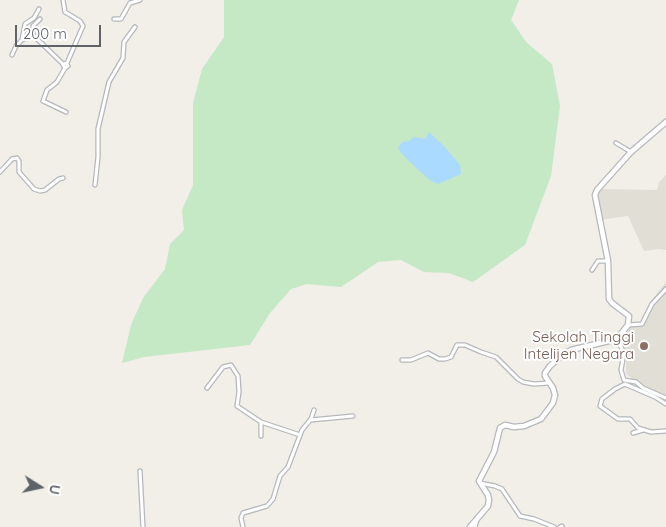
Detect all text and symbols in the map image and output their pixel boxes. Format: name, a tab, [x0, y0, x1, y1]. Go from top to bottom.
scale bar	[18, 15, 104, 47]
text: 200 m	[23, 24, 67, 43]
place label: Sekolah Tinggi Intelijen Negara	[524, 328, 634, 363]
marker: Sekolah Tinggi Intelijen Negara	[638, 340, 650, 352]
north arrow	[15, 462, 65, 512]
text: U	[45, 483, 64, 496]

